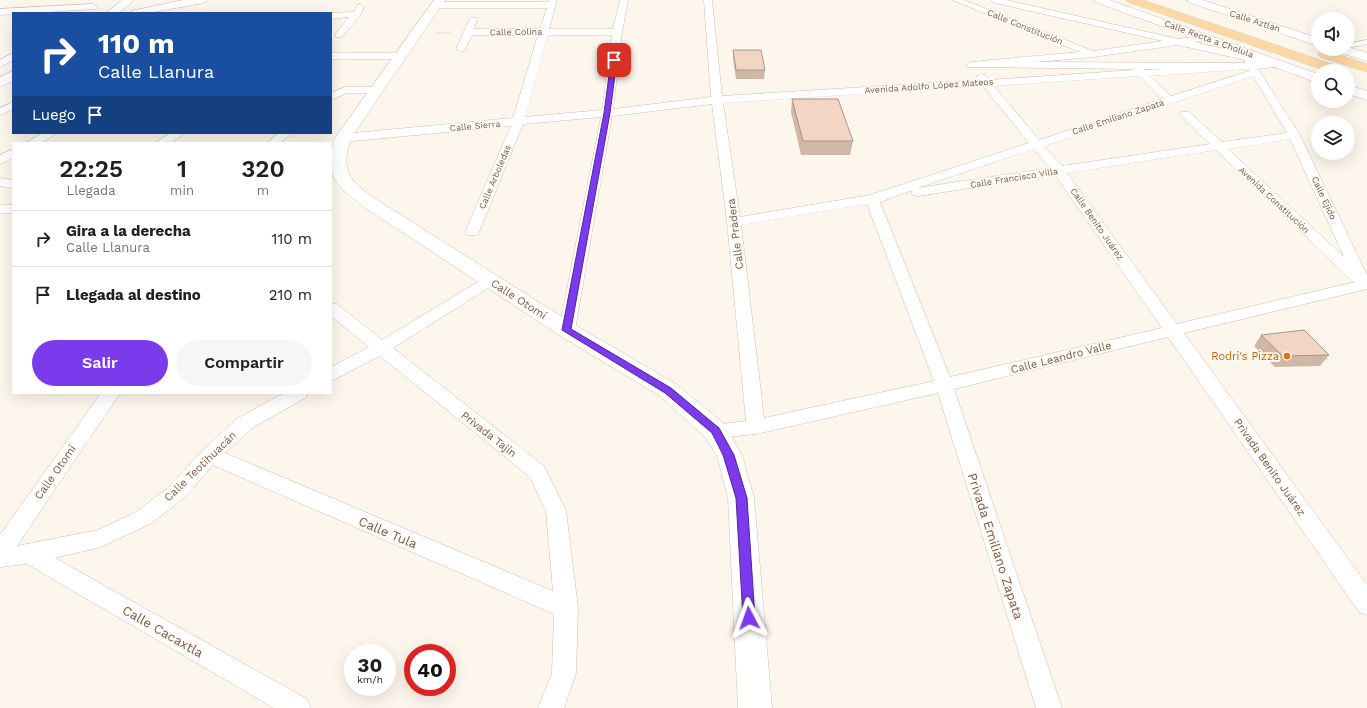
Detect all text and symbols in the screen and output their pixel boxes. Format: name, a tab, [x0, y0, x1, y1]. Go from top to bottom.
street label: Calle Constitución	[986, 7, 1064, 47]
street label: Calle Aztlán	[1228, 8, 1282, 34]
map controls	[1311, 12, 1355, 160]
button: sound	[1311, 12, 1355, 56]
street label: Calle Recta a Cholula	[1163, 18, 1255, 60]
text: 110 m	[98, 27, 175, 60]
street label: Calle Colina	[490, 27, 542, 37]
icon: right	[32, 28, 84, 80]
pin	[597, 43, 631, 77]
icon: arrive	[603, 49, 625, 71]
text: Calle Llanura	[98, 61, 214, 82]
button: search	[1311, 64, 1355, 108]
street label: Avenida Adolfo López Mateos	[864, 76, 994, 95]
street label: Calle Emiliano Zapata	[1071, 97, 1165, 137]
icon: arrive	[84, 104, 106, 126]
text: Luego	[32, 106, 76, 124]
button: layers	[1311, 116, 1355, 160]
street label: Calle Sierra	[449, 119, 501, 133]
street label: Calle Arboledas	[477, 143, 513, 211]
text: 22:25	[59, 155, 123, 183]
text: 1	[177, 155, 187, 183]
text: 320	[241, 155, 285, 183]
street label: Avenida Constitución	[1237, 165, 1311, 235]
street label: Calle Francisco Villa	[969, 166, 1059, 190]
street label: Calle Ejido	[1310, 175, 1338, 221]
text: Llegada	[67, 183, 116, 198]
text: min	[170, 183, 194, 198]
text: m	[257, 183, 269, 198]
street label: Calle Benito Juárez	[1068, 186, 1126, 262]
street label: Calle Pradera	[725, 198, 746, 270]
text: Gira a la derecha	[66, 222, 191, 240]
icon: right	[32, 228, 54, 250]
text: 110 m	[272, 230, 312, 248]
text: Calle Llanura	[66, 240, 150, 255]
street label: Calle Otomí	[489, 277, 549, 322]
icon: arrive	[32, 284, 54, 306]
text: Llegada al destino	[66, 286, 201, 304]
text: 210 m	[269, 286, 312, 304]
street label: Calle Leandro Valle	[1009, 339, 1113, 376]
button: Salir	[32, 340, 168, 386]
button: Compartir	[176, 340, 312, 386]
place label: Rodri's Pizza	[1211, 350, 1279, 363]
marker: Rodri's Pizza	[1282, 351, 1292, 361]
street label: Privada Tajín	[458, 409, 519, 460]
street label: Privada Benito Juárez	[1231, 416, 1308, 519]
street label: Calle Teotihuacán	[162, 429, 239, 504]
street label: Calle Otomí	[32, 443, 79, 502]
street label: Privada Emiliano Zapata	[965, 471, 1027, 622]
street label: Calle Tula	[356, 513, 420, 552]
position arrow	[728, 597, 770, 639]
street label: Calle Cacaxtla	[120, 602, 206, 661]
speed limit sign: 40	[404, 644, 456, 696]
text: 30	[358, 653, 382, 677]
text: km/h	[357, 674, 383, 685]

